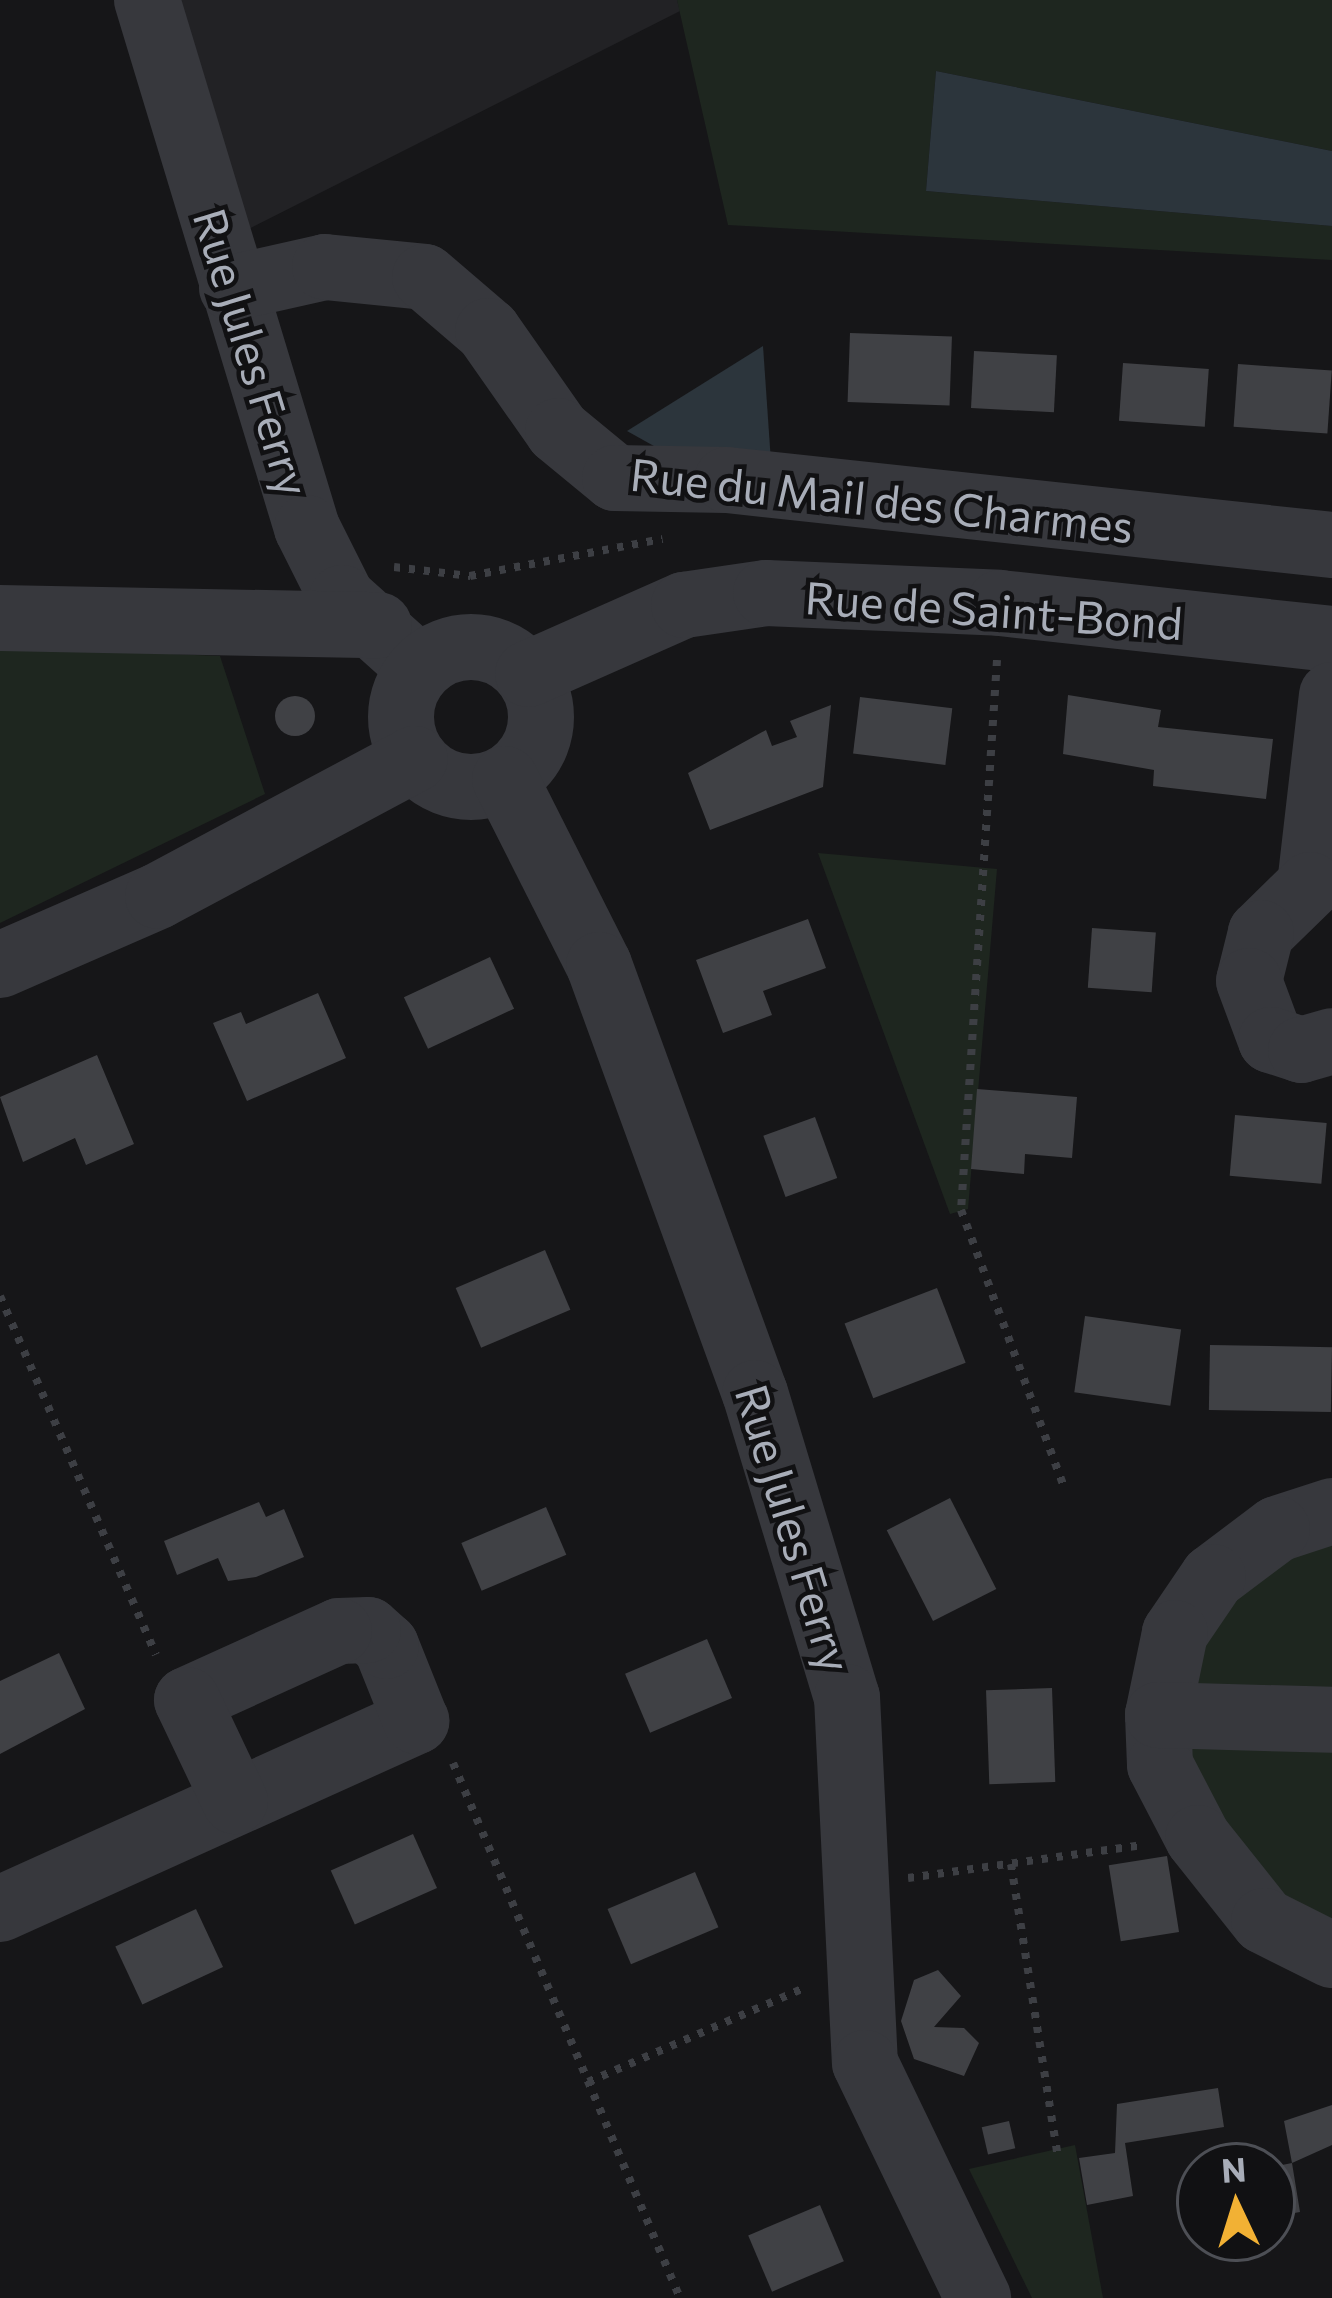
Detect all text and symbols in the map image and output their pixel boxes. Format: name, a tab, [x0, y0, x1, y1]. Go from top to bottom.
street label: Rue Jules Ferry	[184, 202, 322, 502]
street label: Rue du Mail des Charmes	[628, 446, 1136, 552]
street label: Rue de Saint-Bond	[803, 569, 1185, 649]
street label: Rue Jules Ferry	[726, 1378, 864, 1678]
north arrow	[1176, 2142, 1296, 2262]
text: N	[1220, 2147, 1247, 2190]

